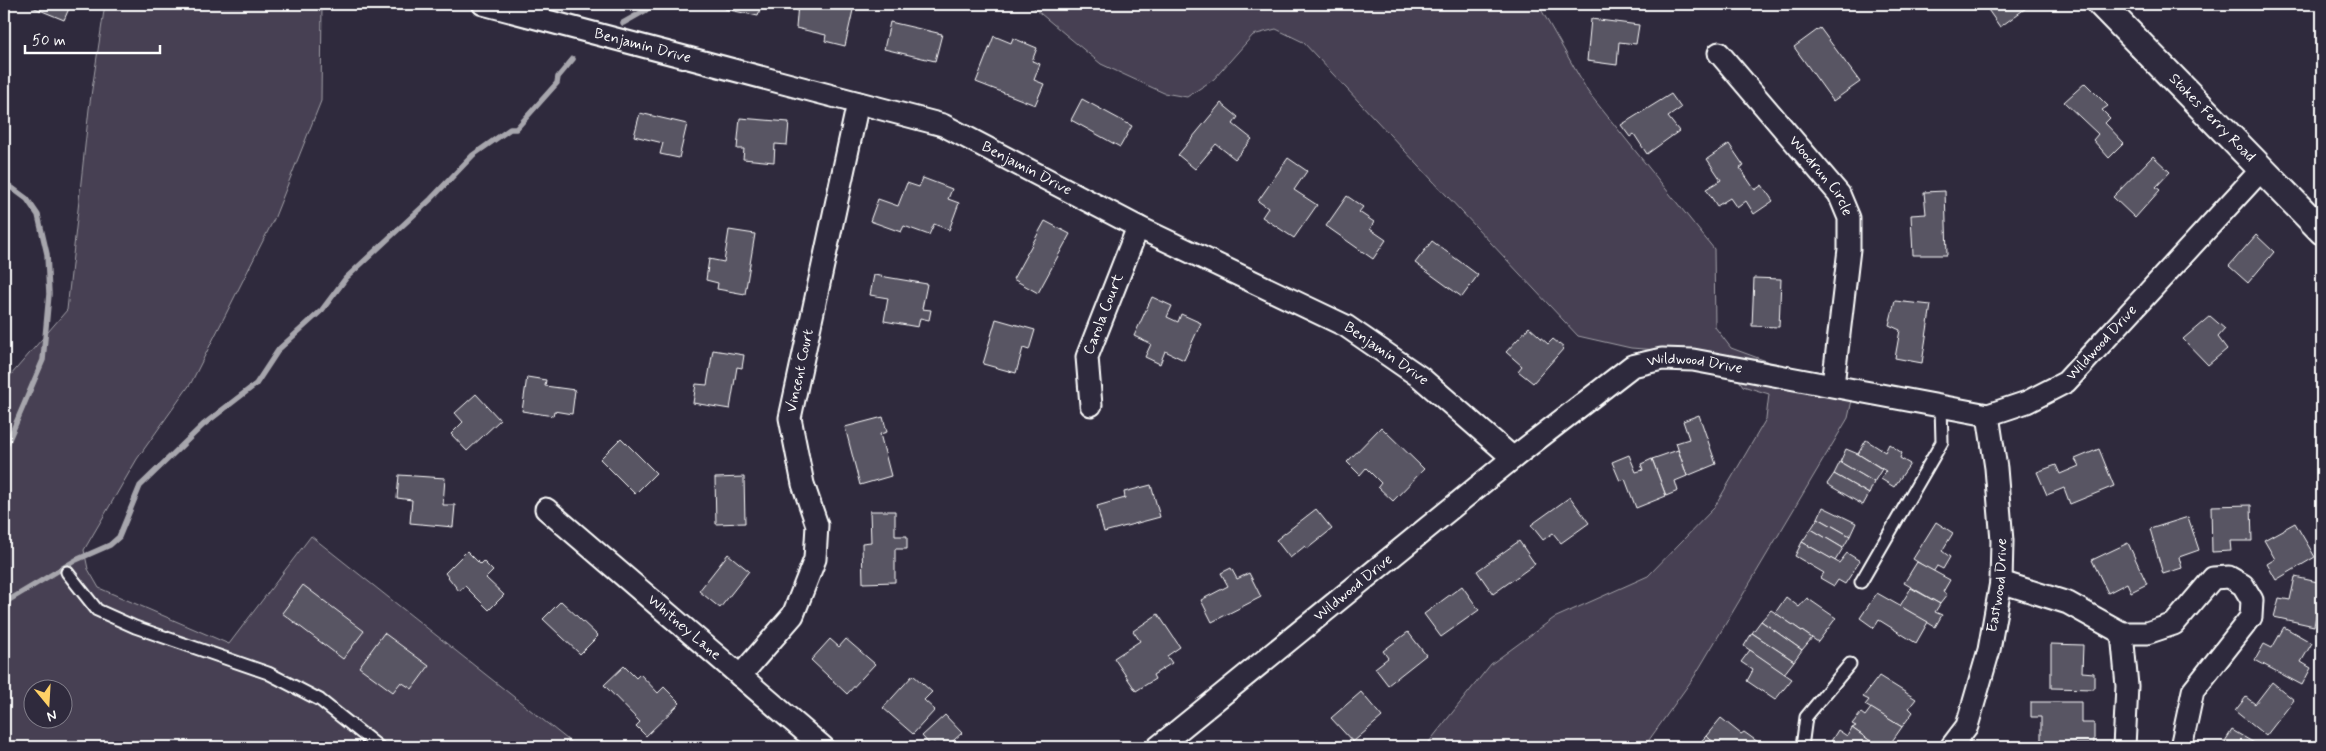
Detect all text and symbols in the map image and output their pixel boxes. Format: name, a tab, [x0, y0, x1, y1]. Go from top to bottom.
scale bar	[25, 22, 160, 54]
street label: Benjamin Drive	[592, 24, 693, 68]
text: 50 m	[32, 31, 66, 51]
street label: Stokes Ferry Road	[2164, 69, 2260, 167]
street label: Woodrun Circle	[1784, 132, 1857, 219]
street label: Benjamin Drive	[978, 137, 1075, 201]
street label: Carola Court	[1079, 271, 1129, 358]
street label: Wildwood Drive	[2062, 301, 2142, 385]
street label: Benjamin Drive	[1340, 317, 1433, 390]
street label: Vincent Court	[782, 327, 819, 414]
street label: Wildwood Drive	[1645, 349, 1744, 379]
street label: Eastwood Drive	[1982, 538, 2012, 634]
street label: Wildwood Drive	[1310, 550, 1397, 626]
street label: Whitney Lane	[643, 590, 725, 665]
north arrow	[22, 678, 72, 728]
text: N	[44, 705, 59, 725]

